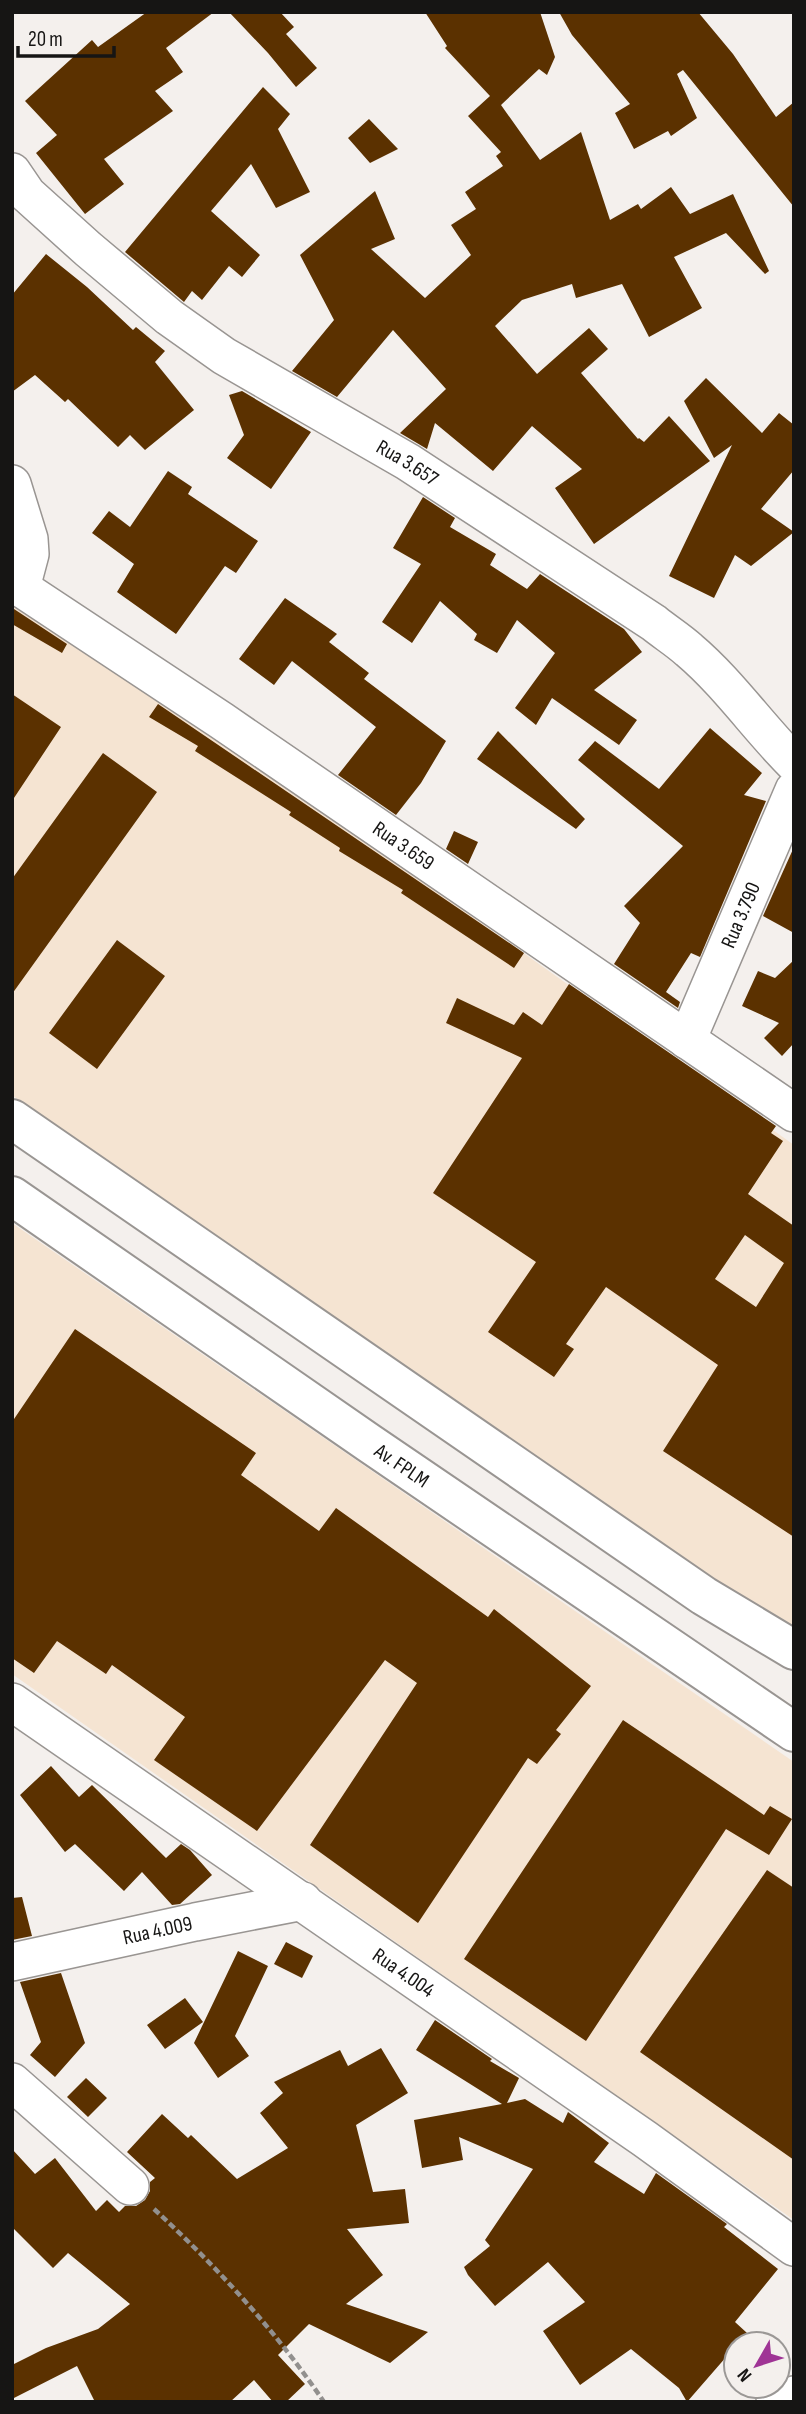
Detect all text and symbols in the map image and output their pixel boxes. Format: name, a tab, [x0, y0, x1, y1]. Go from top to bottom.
scale bar	[18, 14, 114, 58]
text: 20 m	[28, 27, 63, 52]
street label: Rua 3.657	[372, 434, 444, 491]
street label: Rua 3.659	[368, 816, 439, 875]
street label: Rua 3.790	[715, 878, 766, 952]
street label: Av. FPLM	[369, 1438, 434, 1493]
street label: Rua 4.009	[121, 1910, 194, 1950]
street label: Rua 4.004	[368, 1942, 440, 2003]
north arrow	[722, 2330, 792, 2400]
text: N	[733, 2364, 757, 2386]

